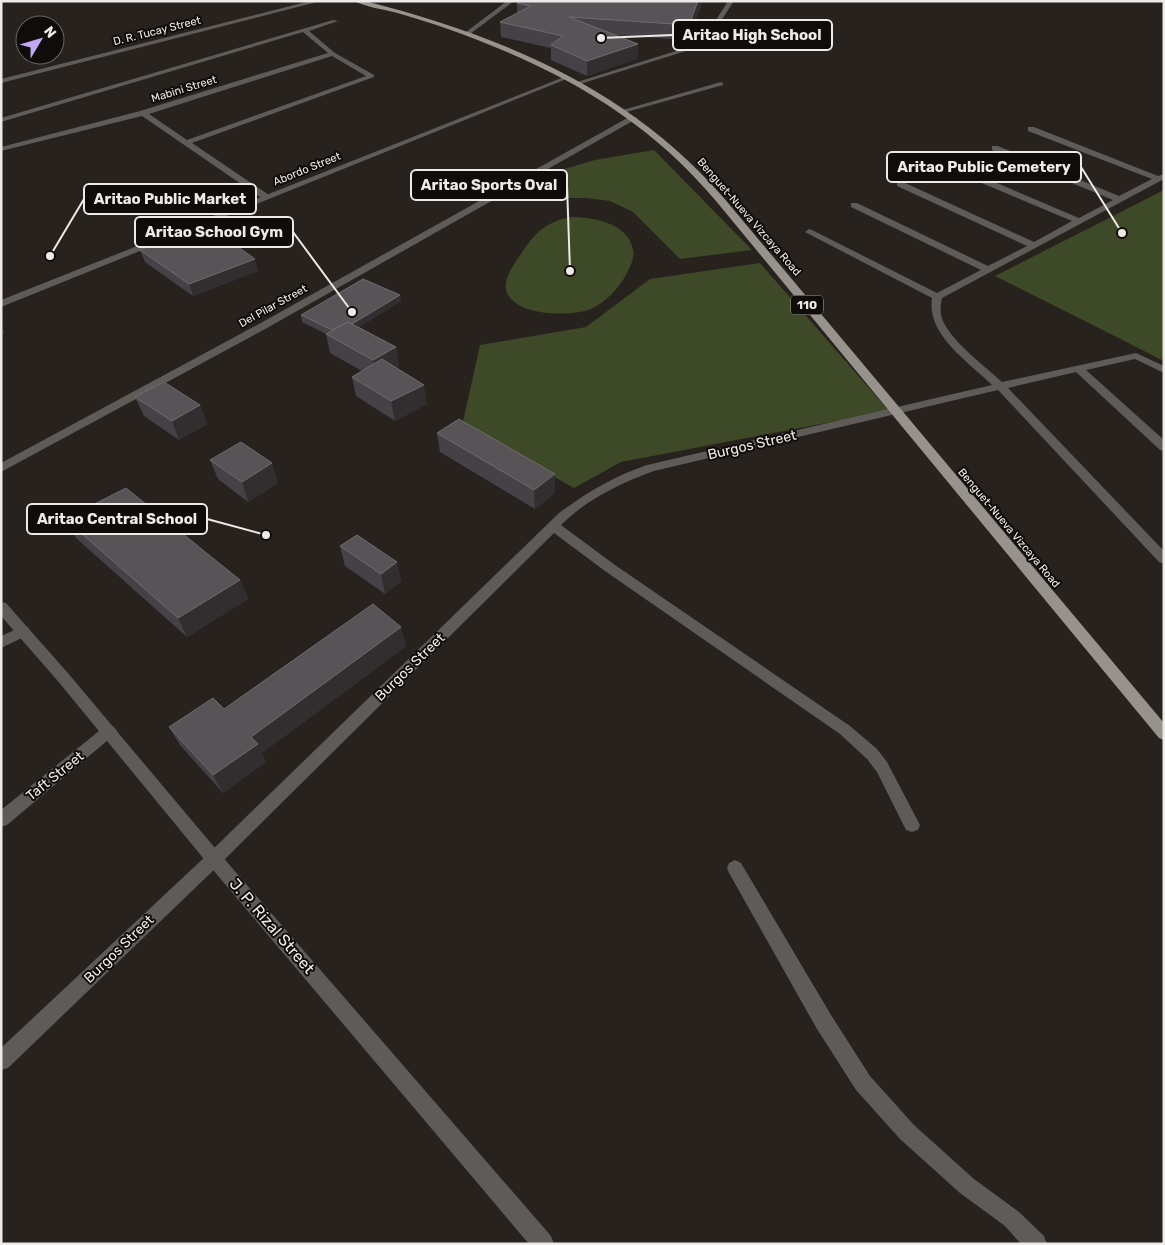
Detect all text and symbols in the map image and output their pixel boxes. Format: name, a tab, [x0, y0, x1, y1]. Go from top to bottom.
street label: D. R. Tucay Street	[112, 14, 203, 48]
north arrow	[15, 15, 65, 65]
callout: Aritao High School	[673, 20, 832, 50]
text: N	[40, 23, 60, 42]
text: Aritao High School	[682, 26, 822, 44]
street label: Mabini Street	[150, 73, 219, 105]
street label: Abordo Street	[271, 149, 343, 188]
callout: Aritao Public Cemetery	[887, 152, 1081, 182]
street label: Benguet-Nueva Vizcaya Road	[694, 156, 804, 278]
text: Aritao Public Cemetery	[897, 158, 1071, 176]
callout: Aritao Sports Oval	[411, 170, 567, 200]
text: Aritao Sports Oval	[421, 176, 557, 194]
callout: Aritao Public Market	[84, 184, 256, 214]
text: Aritao Public Market	[94, 190, 246, 208]
callout: Aritao School Gym	[135, 217, 293, 247]
text: Aritao School Gym	[145, 223, 283, 241]
street label: Del Pilar Street	[237, 282, 310, 330]
road number: 110	[791, 296, 823, 314]
street label: Burgos Street	[706, 426, 798, 463]
street label: Benguet-Nueva Vizcaya Road	[955, 466, 1063, 590]
callout: Aritao Central School	[27, 504, 207, 534]
text: Aritao Central School	[37, 510, 197, 528]
street label: Burgos Street	[372, 629, 449, 705]
street label: Taft Street	[23, 747, 88, 804]
street label: J. P. Rizal Street	[225, 874, 319, 978]
street label: Burgos Street	[81, 911, 158, 987]

